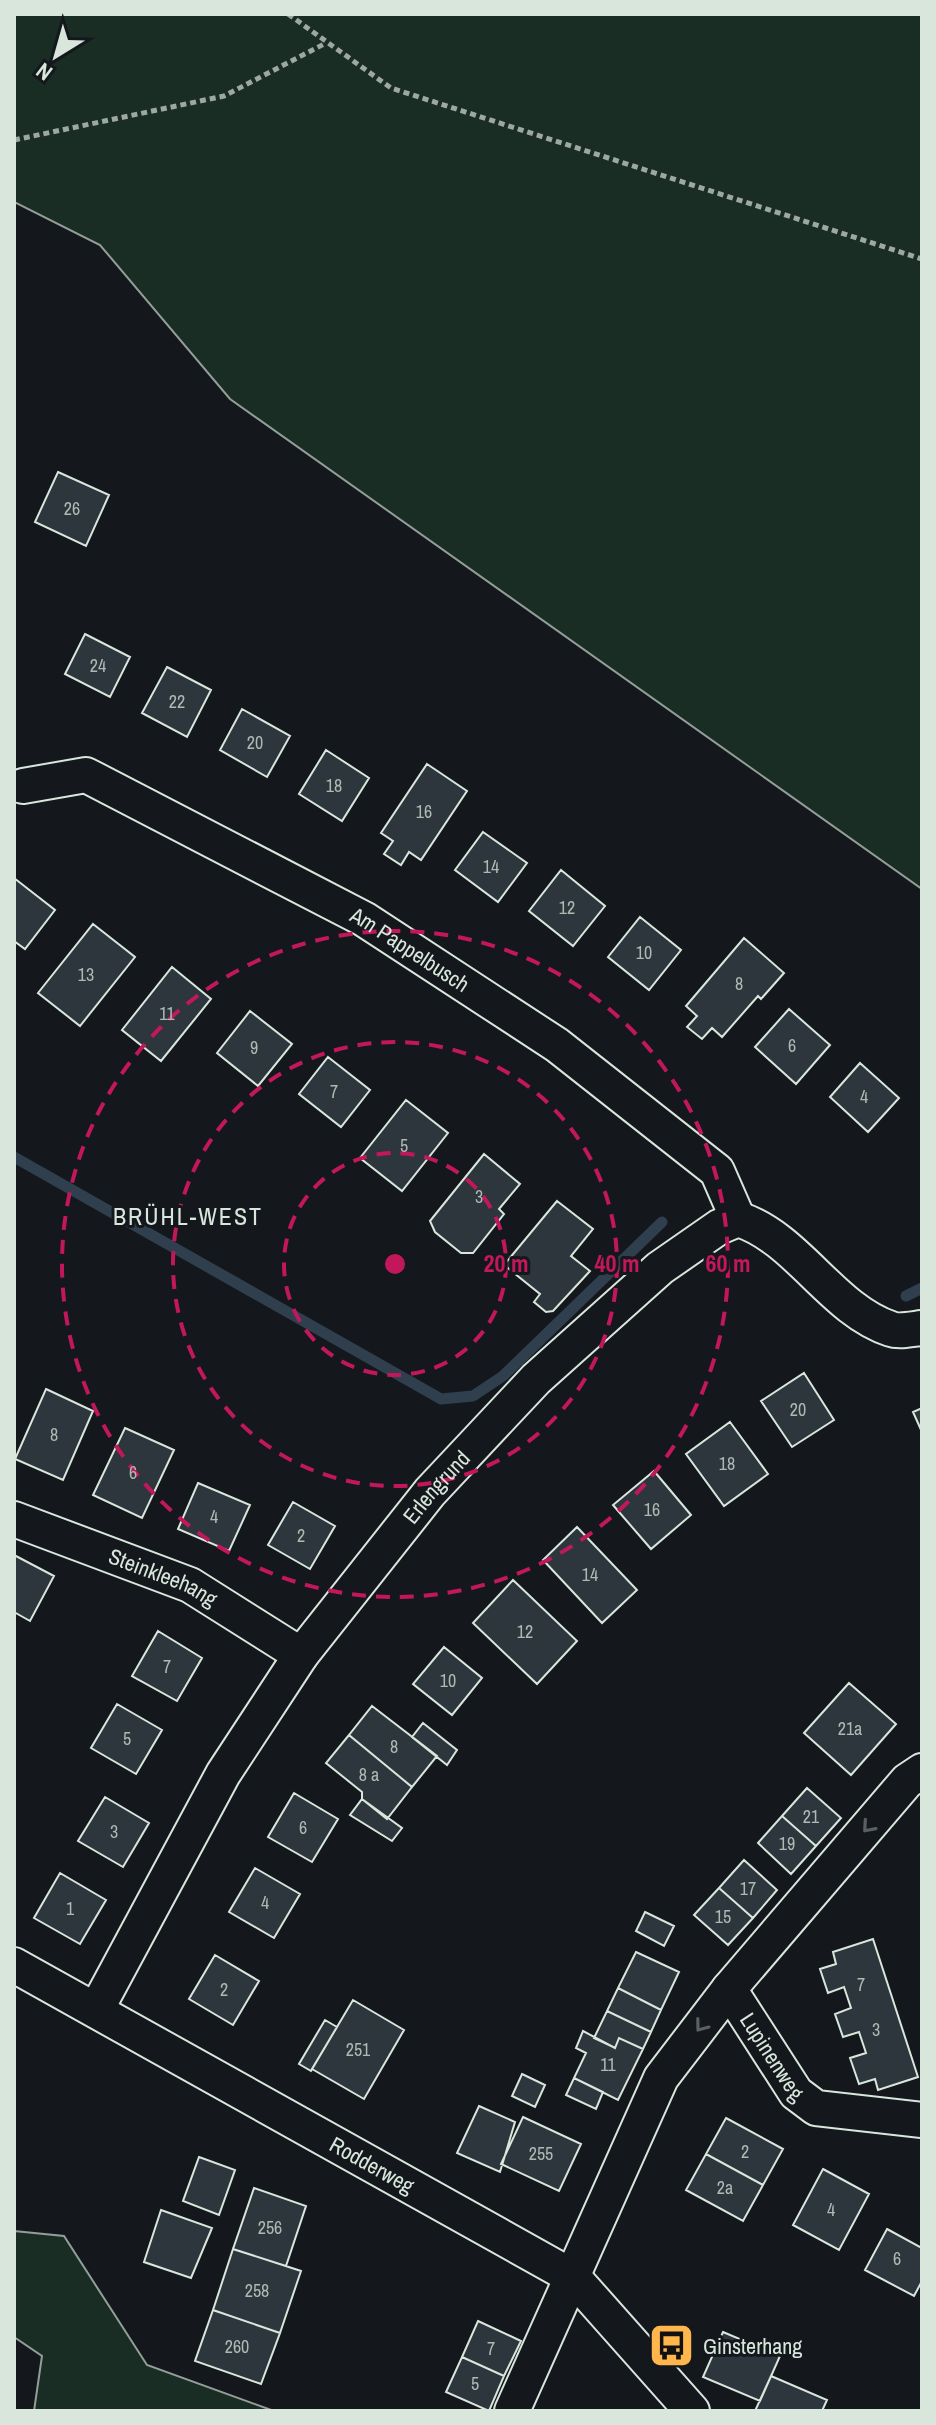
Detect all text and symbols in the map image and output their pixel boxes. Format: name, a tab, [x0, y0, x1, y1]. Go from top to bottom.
north arrow	[16, 16, 96, 96]
text: N	[30, 56, 58, 88]
house number: 26	[64, 496, 80, 521]
house number: 24	[90, 653, 106, 678]
house number: 22	[169, 689, 185, 714]
house number: 20	[247, 730, 263, 755]
house number: 18	[326, 773, 342, 798]
house number: 16	[416, 799, 432, 824]
house number: 14	[483, 854, 499, 879]
house number: 12	[559, 895, 575, 920]
street label: Am Pappelbusch	[344, 899, 475, 999]
house number: 10	[636, 940, 652, 965]
house number: 13	[78, 962, 94, 987]
house number: 8	[735, 971, 743, 996]
house number: 11	[159, 1001, 175, 1026]
house number: 6	[788, 1033, 796, 1058]
house number: 9	[250, 1035, 258, 1060]
house number: 7	[330, 1079, 338, 1104]
house number: 4	[860, 1084, 868, 1109]
house number: 5	[400, 1133, 408, 1158]
house number: 3	[475, 1184, 483, 1209]
district label: BRÜHL-WEST	[113, 1200, 263, 1232]
text: 20 m	[484, 1247, 528, 1279]
text: 40 m	[595, 1247, 639, 1279]
text: 60 m	[706, 1247, 750, 1279]
centre of rings	[381, 1250, 409, 1278]
house number: 20	[790, 1397, 806, 1422]
house number: 8	[50, 1422, 58, 1447]
street label: Erlengrund	[396, 1444, 477, 1530]
house number: 18	[719, 1451, 735, 1476]
house number: 6	[129, 1460, 137, 1485]
house number: 16	[644, 1497, 660, 1522]
house number: 4	[210, 1504, 218, 1529]
house number: 2	[297, 1523, 305, 1548]
street label: Steinkleehang	[104, 1541, 223, 1614]
house number: 14	[582, 1562, 598, 1587]
house number: 12	[517, 1619, 533, 1644]
house number: 7	[163, 1654, 171, 1679]
house number: 10	[440, 1668, 456, 1693]
house number: 21a	[838, 1716, 862, 1741]
house number: 5	[123, 1726, 131, 1751]
house number: 8	[390, 1734, 398, 1759]
house number: 8 a	[359, 1762, 379, 1787]
house number: 21	[803, 1804, 820, 1829]
house number: 6	[299, 1815, 307, 1840]
one-way arrow	[863, 1817, 878, 1832]
house number: 3	[110, 1819, 118, 1844]
house number: 19	[779, 1831, 795, 1856]
house number: 17	[740, 1876, 756, 1901]
house number: 4	[261, 1890, 269, 1915]
house number: 1	[66, 1896, 75, 1921]
house number: 15	[715, 1904, 731, 1929]
house number: 7	[857, 1972, 865, 1997]
house number: 2	[220, 1977, 228, 2002]
street label: Lupinenweg	[733, 2007, 809, 2108]
one-way arrow	[696, 2017, 710, 2032]
house number: 3	[872, 2017, 880, 2042]
house number: 251	[346, 2037, 371, 2062]
house number: 11	[600, 2052, 616, 2077]
street label: Rodderweg	[324, 2129, 420, 2200]
house number: 2	[741, 2139, 749, 2164]
house number: 255	[529, 2141, 553, 2166]
house number: 2a	[717, 2175, 733, 2200]
house number: 4	[827, 2197, 835, 2222]
house number: 256	[258, 2215, 282, 2240]
house number: 6	[893, 2246, 901, 2271]
house number: 258	[245, 2278, 269, 2303]
bus stop icon: Ginsterhang	[648, 2322, 696, 2370]
place label: Ginsterhang	[703, 2331, 802, 2361]
house number: 260	[225, 2334, 249, 2359]
house number: 7	[487, 2336, 495, 2361]
house number: 5	[471, 2371, 479, 2396]

